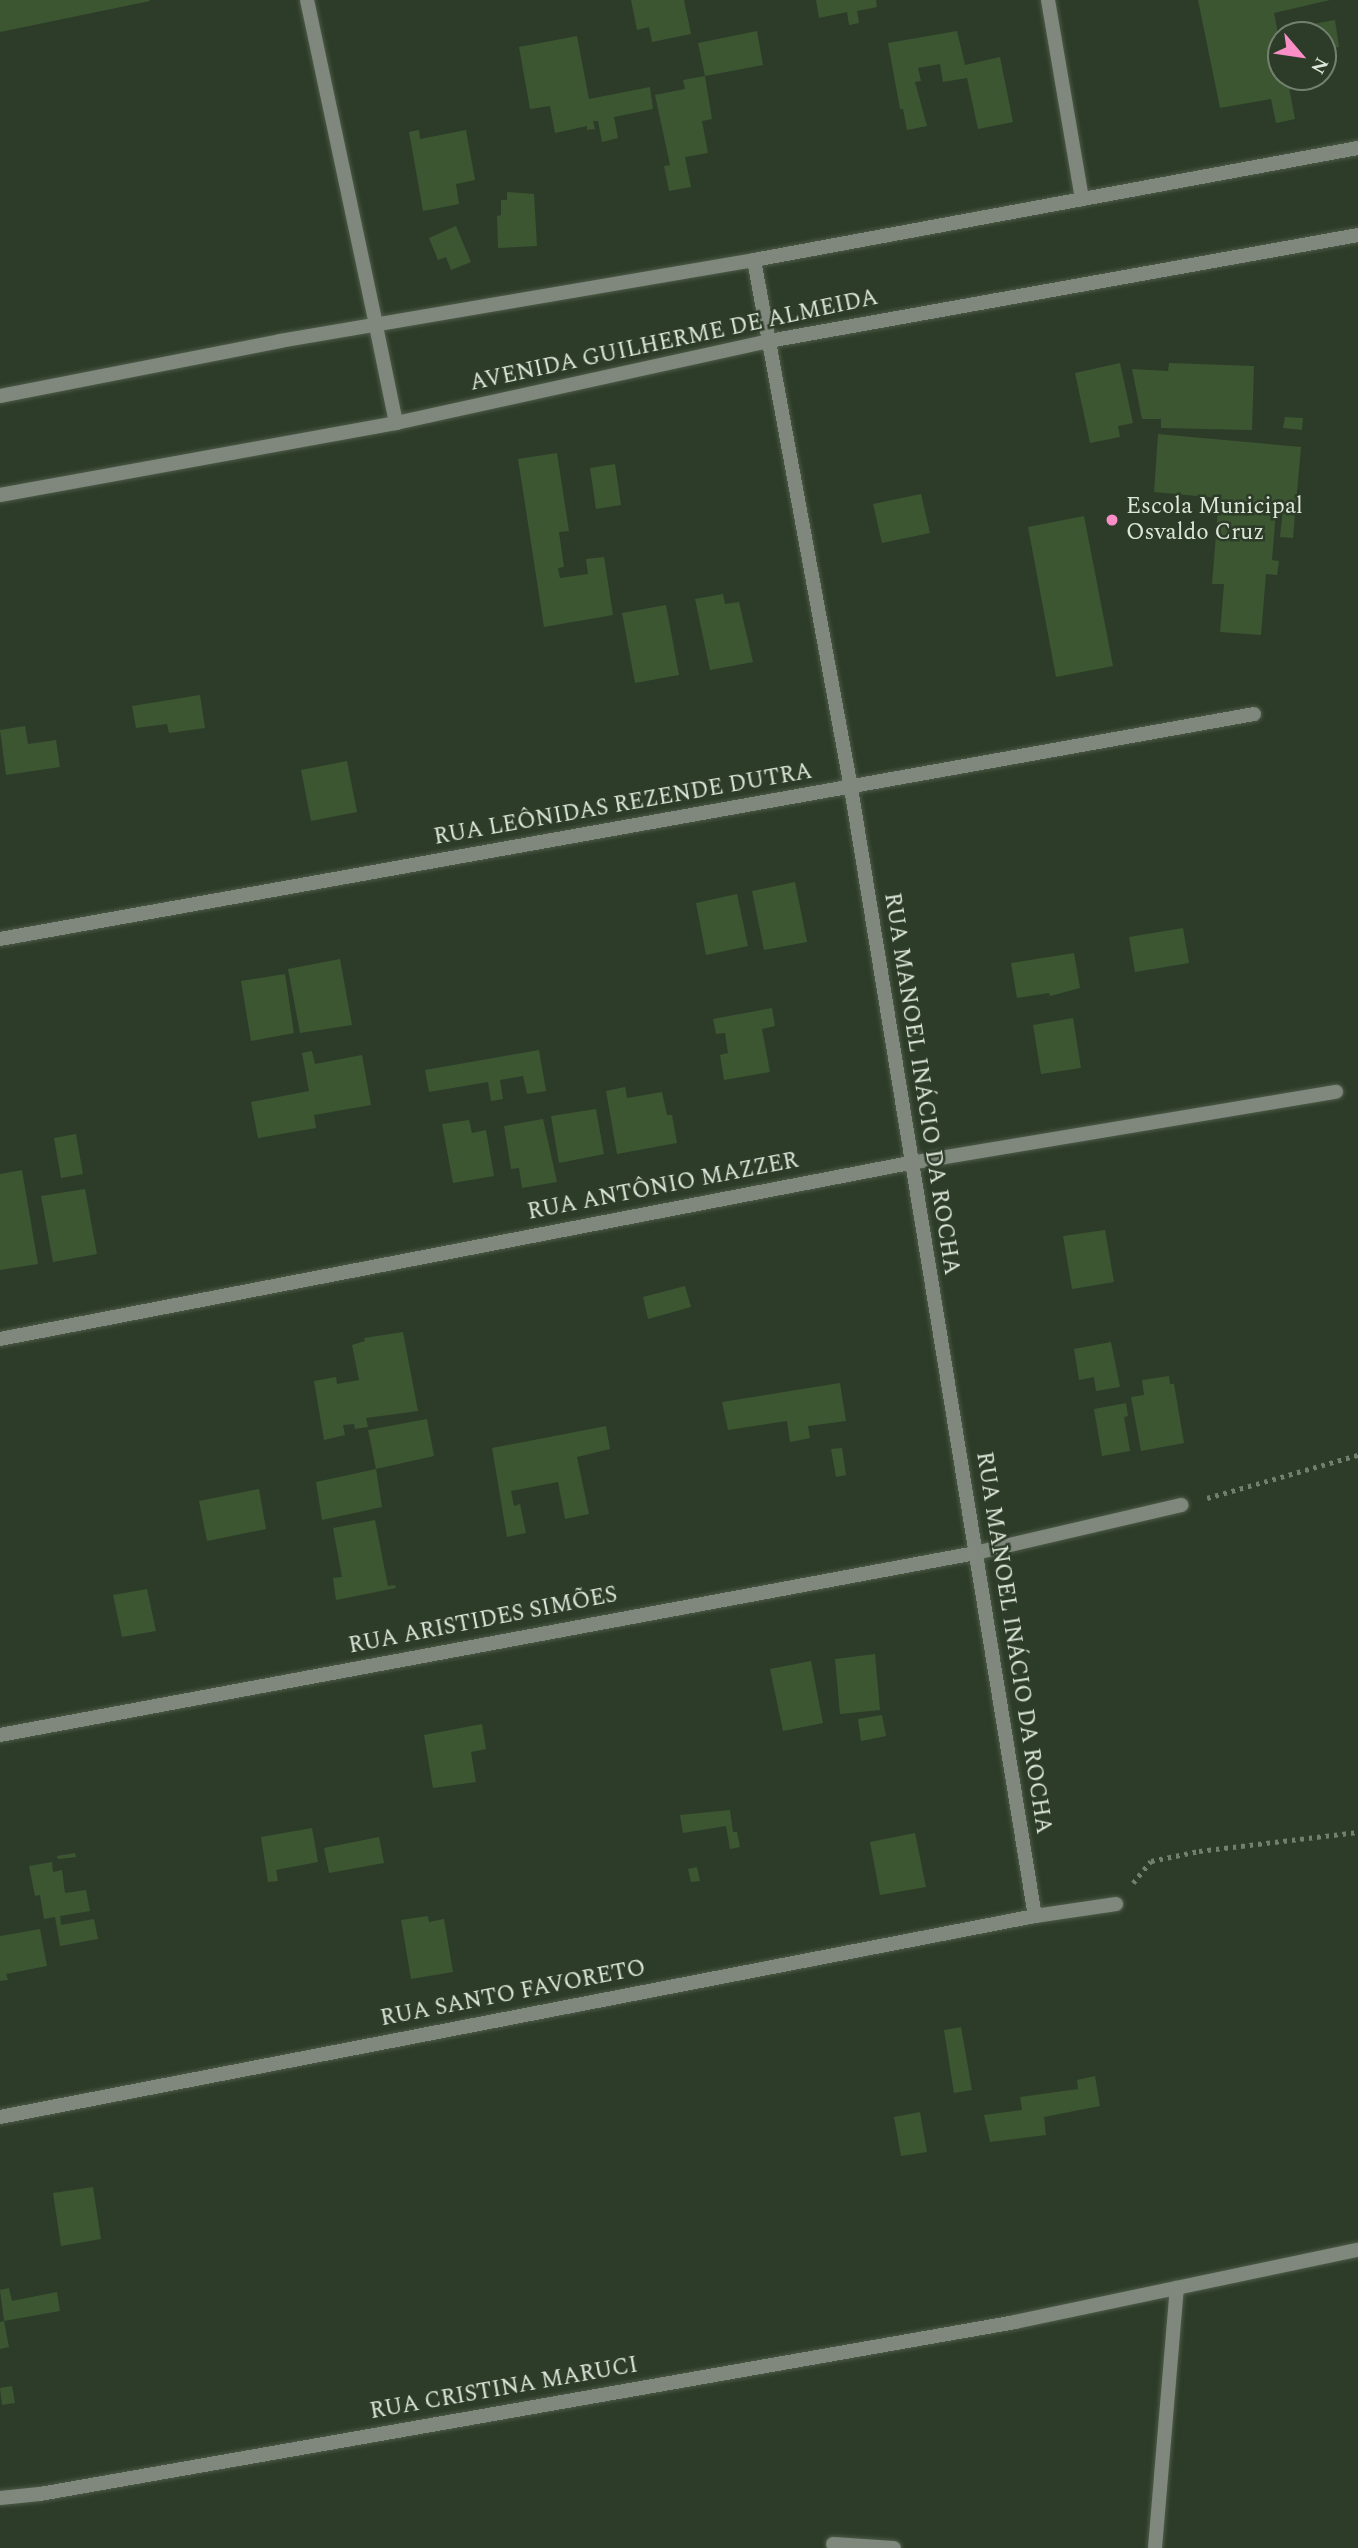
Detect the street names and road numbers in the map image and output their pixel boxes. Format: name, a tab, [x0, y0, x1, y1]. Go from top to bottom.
street label: AVENIDA GUILHERME DE ALMEIDA	[467, 284, 881, 398]
street label: RUA LEÔNIDAS REZENDE DUTRA	[432, 758, 814, 852]
street label: RUA MANOEL INÁCIO DA ROCHA	[877, 891, 965, 1277]
street label: RUA ANTÔNIO MAZZER	[525, 1147, 801, 1227]
street label: RUA MANOEL INÁCIO DA ROCHA	[969, 1450, 1057, 1836]
street label: RUA ARISTIDES SIMÕES	[346, 1581, 620, 1661]
street label: RUA SANTO FAVORETO	[378, 1955, 648, 2033]
street label: RUA CRISTINA MARUCI	[368, 2352, 640, 2426]

